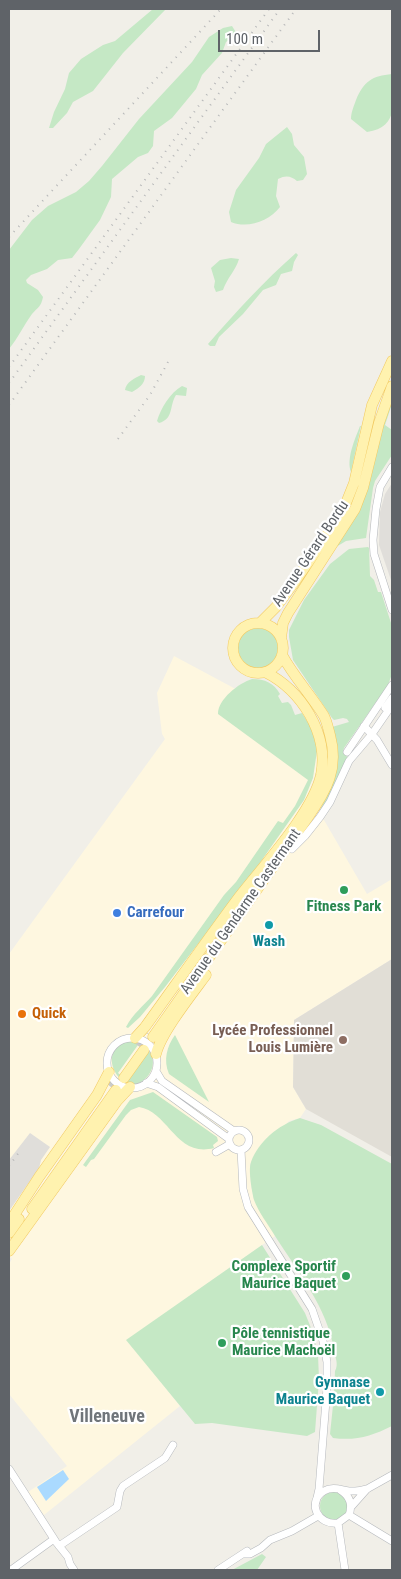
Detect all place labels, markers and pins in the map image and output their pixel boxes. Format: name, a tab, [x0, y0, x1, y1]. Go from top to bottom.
marker: Fitness Park	[338, 884, 350, 896]
place label: Fitness Park	[307, 898, 381, 916]
place label: Carrefour	[127, 904, 184, 922]
marker: Carrefour	[111, 907, 123, 919]
marker: Wash	[263, 919, 275, 931]
place label: Wash	[253, 933, 285, 951]
place label: Quick	[32, 1005, 66, 1023]
marker: Quick	[16, 1008, 28, 1020]
place label: Lycée Professionnel Louis Lumière	[212, 1022, 333, 1057]
marker: Lycée Professionnel Louis Lumière	[337, 1034, 349, 1046]
place label: Complexe Sportif Maurice Baquet	[232, 1258, 336, 1293]
marker: Complexe Sportif Maurice Baquet	[340, 1270, 352, 1282]
place label: Pôle tennistique Maurice Machoël	[232, 1325, 335, 1360]
marker: Pôle tennistique Maurice Machoël	[216, 1337, 228, 1349]
place label: Gymnase Maurice Baquet	[276, 1374, 370, 1409]
marker: Gymnase Maurice Baquet	[374, 1386, 386, 1398]

